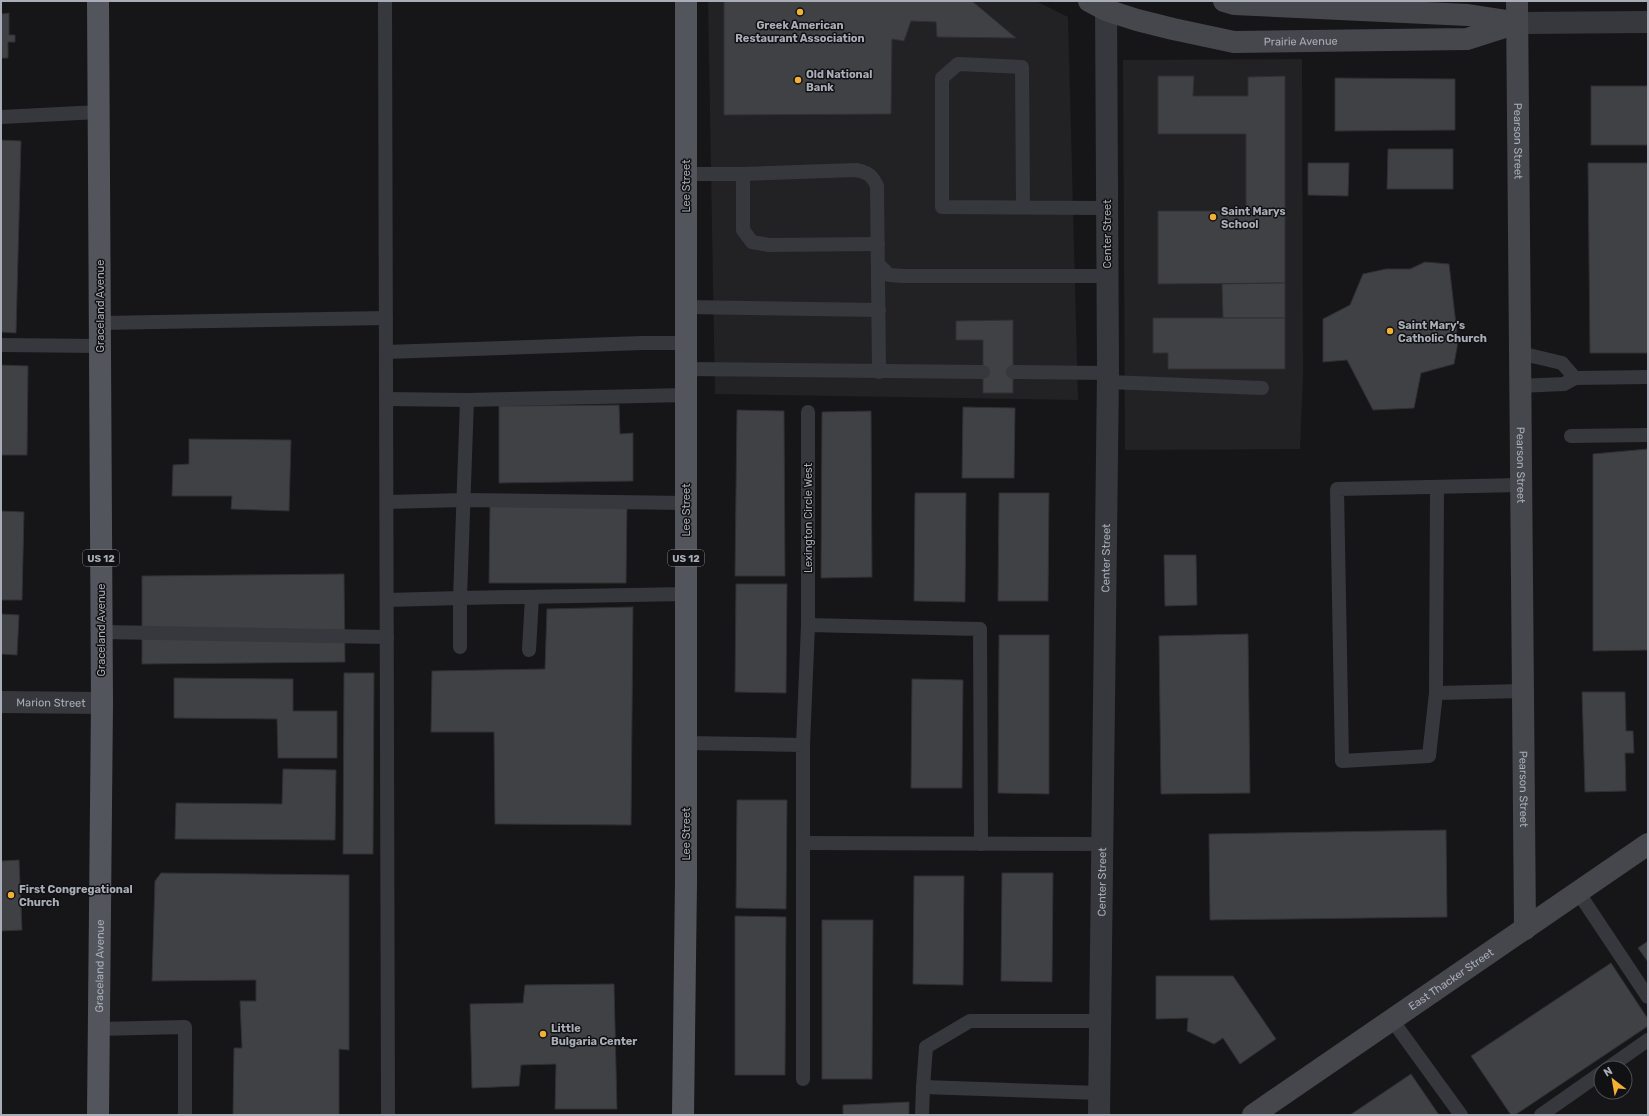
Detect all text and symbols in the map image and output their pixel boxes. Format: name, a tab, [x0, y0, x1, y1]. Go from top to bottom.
marker: Greek American Restaurant Association	[795, 7, 805, 17]
place label: Greek American Restaurant Association	[735, 19, 865, 45]
street label: Prairie Avenue	[1264, 35, 1338, 49]
place label: Old National Bank	[806, 68, 872, 94]
marker: Old National Bank	[793, 75, 803, 85]
street label: Pearson Street	[1511, 103, 1525, 180]
street label: Lee Street	[680, 159, 693, 212]
street label: Center Street	[1101, 199, 1114, 268]
place label: Saint Marys School	[1221, 205, 1285, 231]
marker: Saint Marys School	[1208, 212, 1218, 222]
street label: Graceland Avenue	[94, 260, 107, 352]
place label: Saint Mary's Catholic Church	[1398, 319, 1487, 345]
marker: Saint Mary's Catholic Church	[1385, 326, 1395, 336]
street label: Pearson Street	[1514, 427, 1527, 504]
street label: Lexington Circle West	[802, 462, 815, 573]
street label: Lee Street	[680, 483, 693, 536]
street label: Center Street	[1099, 523, 1113, 593]
road number: US 12	[83, 550, 119, 566]
road number: US 12	[668, 550, 704, 566]
street label: Graceland Avenue	[95, 584, 108, 676]
street label: Marion Street	[16, 696, 86, 710]
street label: Pearson Street	[1516, 751, 1530, 828]
street label: Lee Street	[680, 807, 693, 860]
street label: Center Street	[1095, 847, 1109, 917]
place label: First Congregational Church	[19, 883, 133, 909]
marker: First Congregational Church	[6, 890, 16, 900]
street label: Graceland Avenue	[93, 920, 107, 1013]
street label: East Thacker Street	[1406, 946, 1497, 1013]
place label: Little Bulgaria Center	[551, 1022, 637, 1048]
marker: Little Bulgaria Center	[538, 1029, 548, 1039]
north arrow	[1593, 1060, 1633, 1100]
text: N	[1601, 1064, 1615, 1079]

